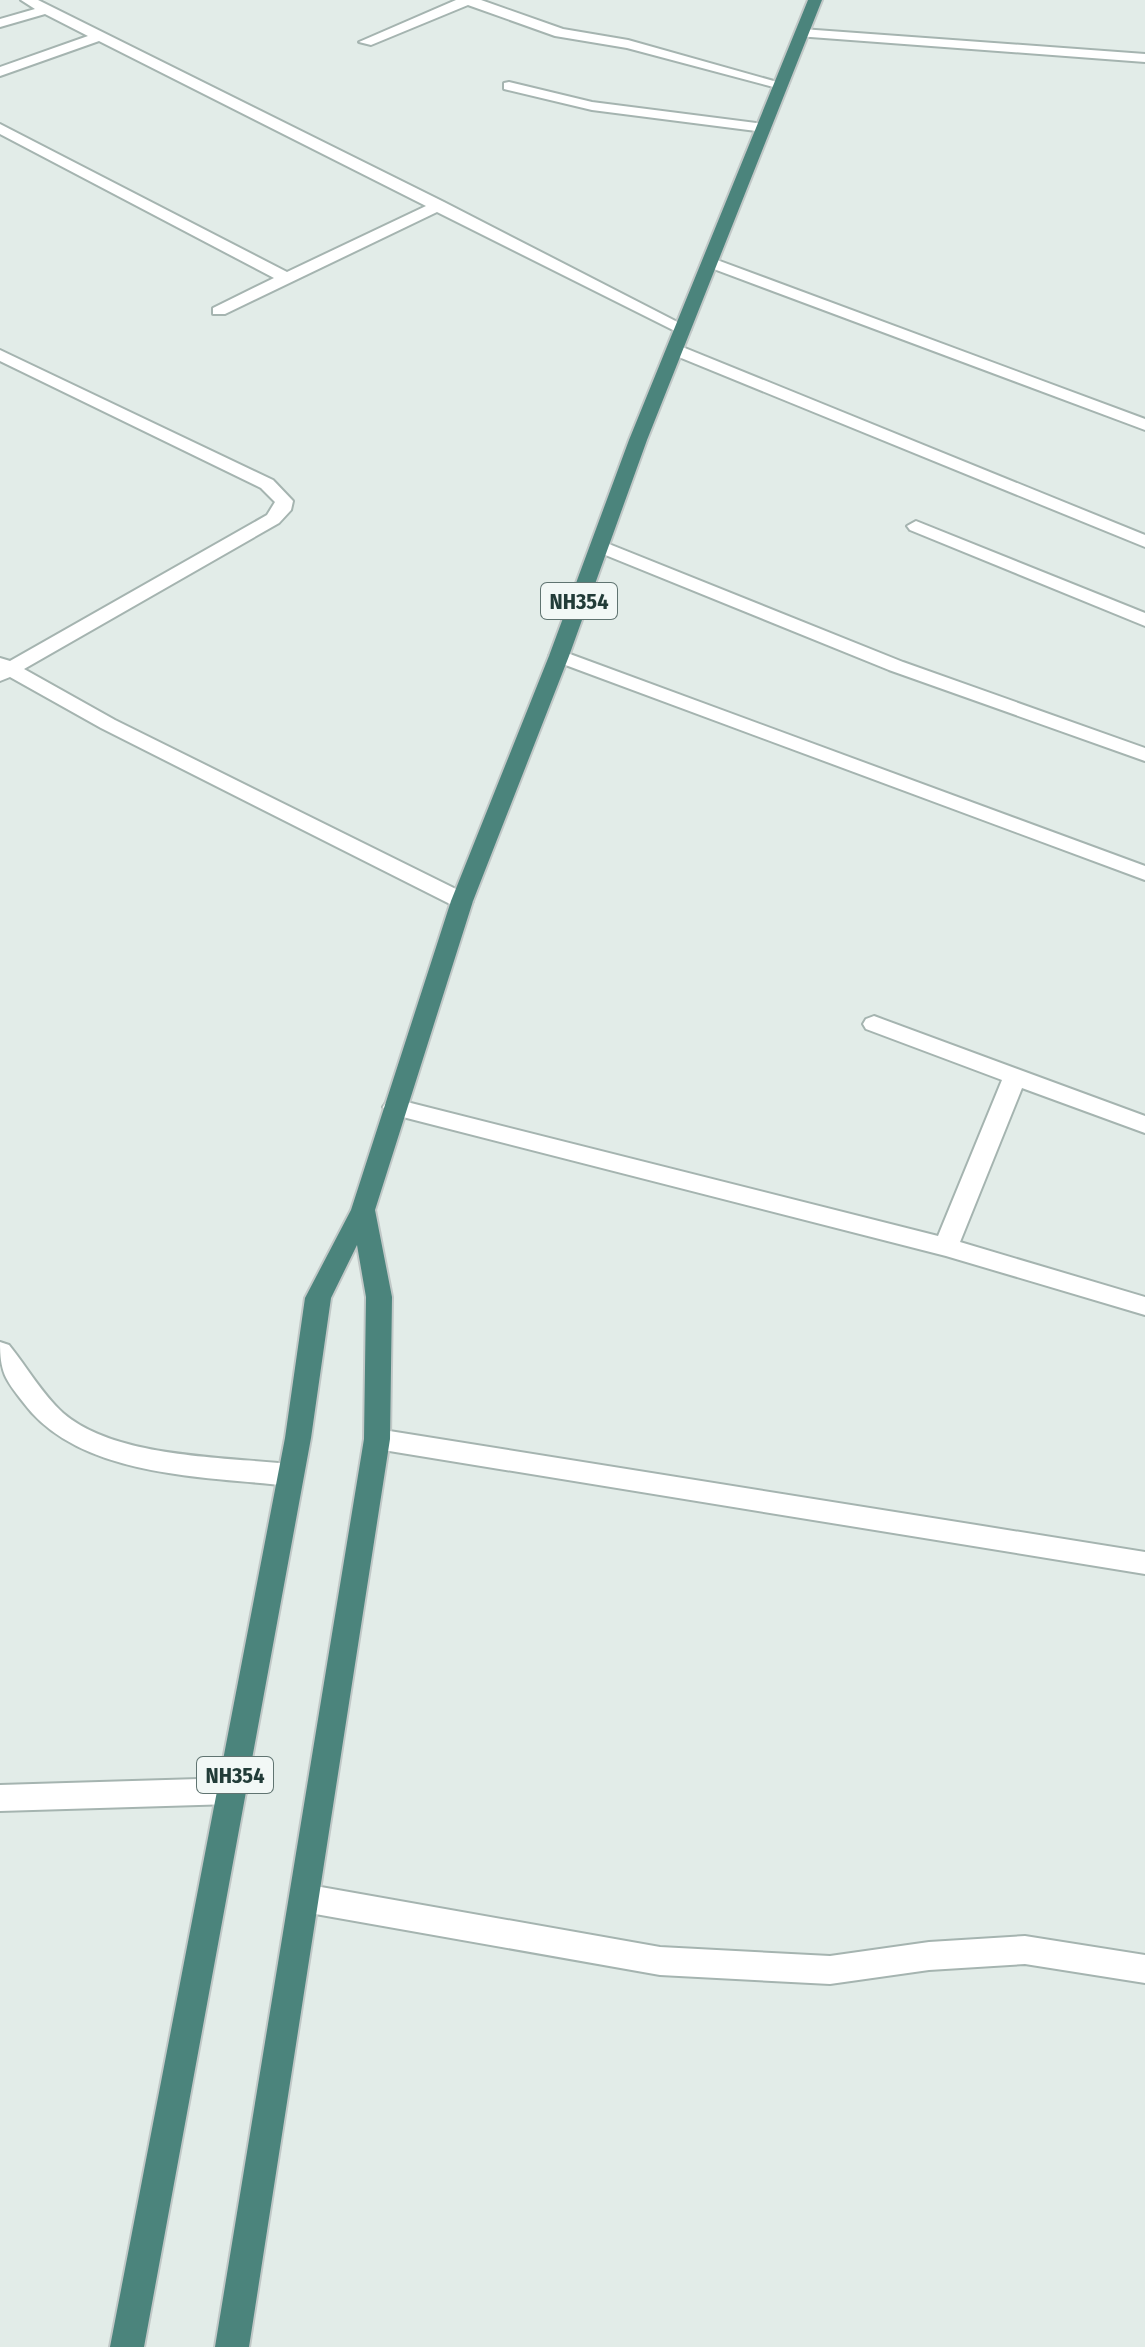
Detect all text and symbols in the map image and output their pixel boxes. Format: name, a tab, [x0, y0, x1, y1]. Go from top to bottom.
road number: NH354	[541, 583, 617, 619]
road number: NH354	[197, 1757, 273, 1793]

